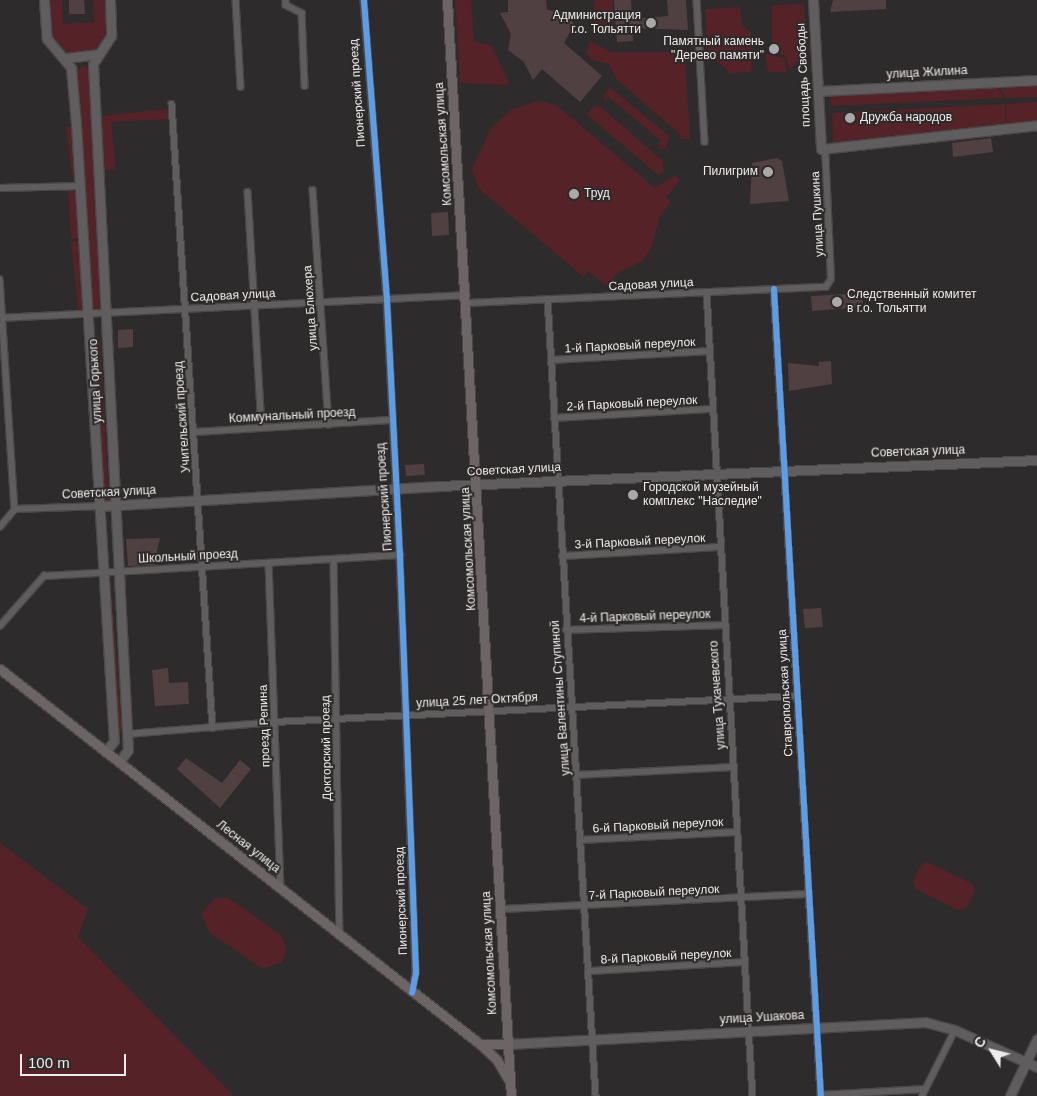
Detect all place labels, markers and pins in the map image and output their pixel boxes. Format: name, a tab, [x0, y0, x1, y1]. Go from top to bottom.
place label: Администрация г.о. Тольятти	[553, 9, 641, 37]
marker: Администрация г.о. Тольятти	[645, 17, 657, 29]
place label: Памятный камень "Дерево памяти"	[663, 35, 764, 63]
marker: Памятный камень "Дерево памяти"	[768, 43, 780, 55]
place label: Дружба народов	[860, 111, 952, 125]
marker: Дружба народов	[844, 112, 856, 124]
place label: Пилигрим	[703, 165, 758, 179]
marker: Пилигрим	[762, 166, 774, 178]
place label: Труд	[584, 187, 610, 201]
marker: Труд	[568, 188, 580, 200]
place label: Следственный комитет в г.о. Тольятти	[847, 288, 977, 316]
marker: Следственный комитет в г.о. Тольятти	[831, 296, 843, 308]
place label: Городской музейный комплекс "Наследие"	[643, 481, 762, 509]
marker: Городской музейный комплекс "Наследие"	[627, 489, 639, 501]

